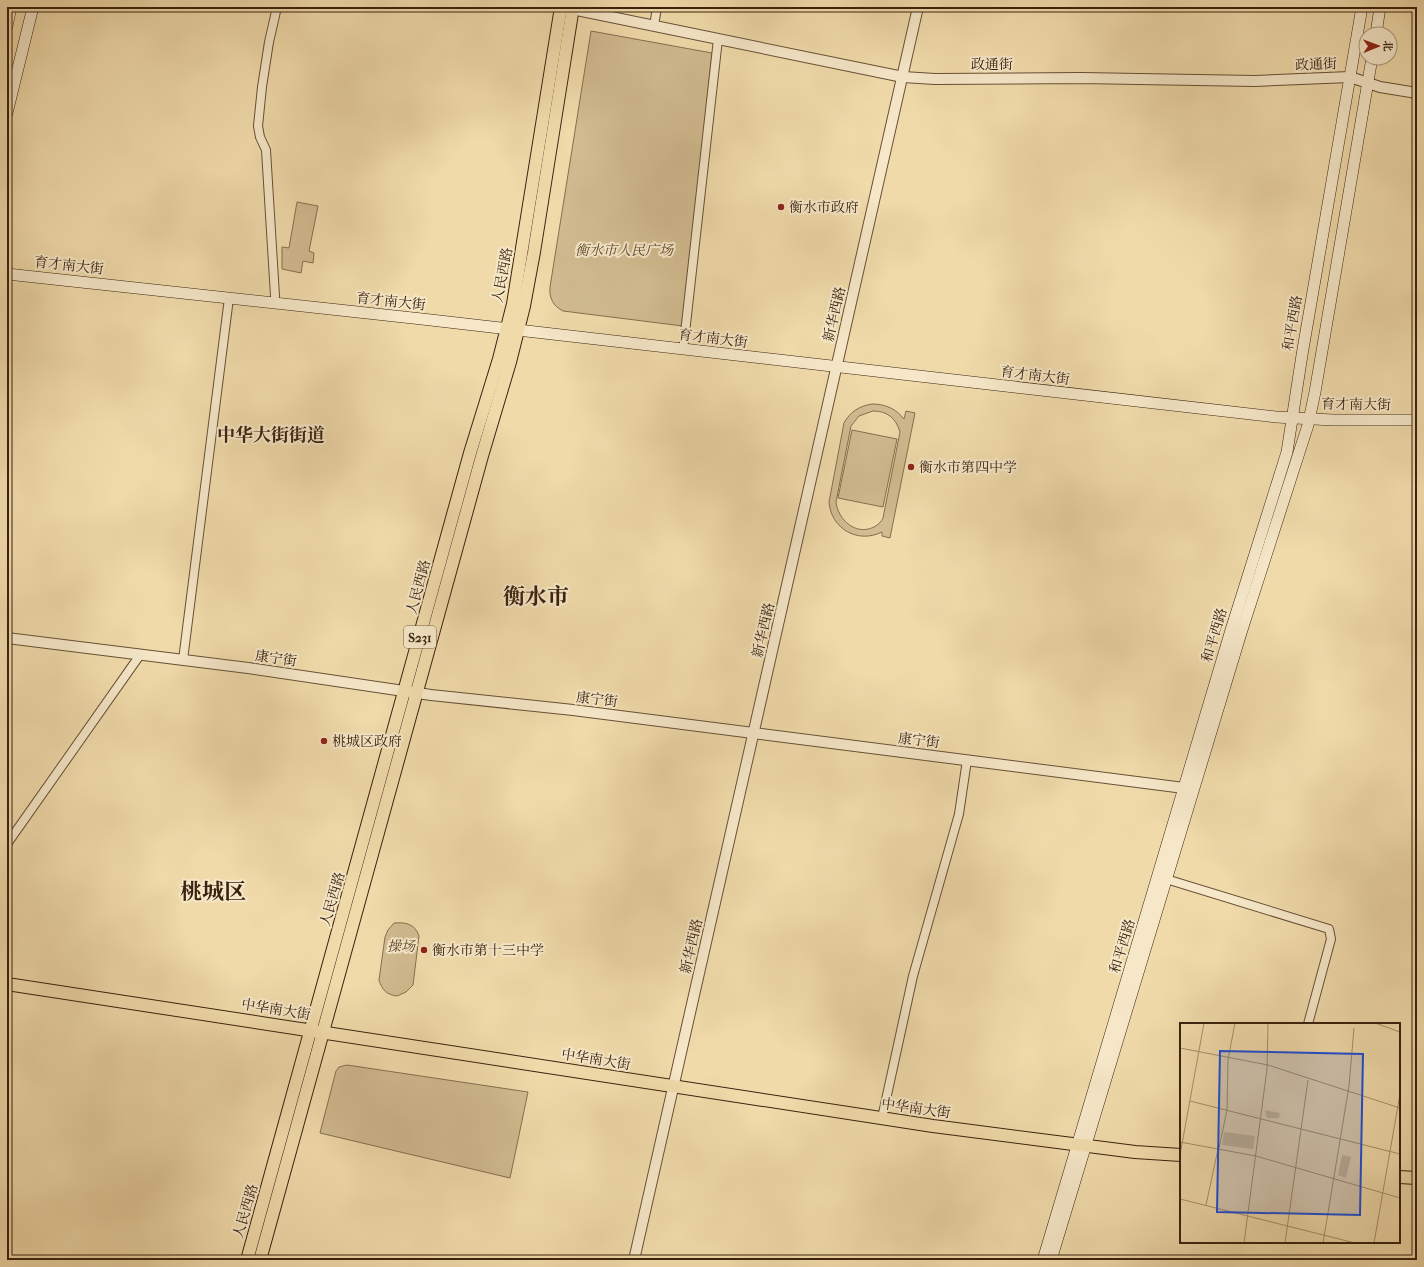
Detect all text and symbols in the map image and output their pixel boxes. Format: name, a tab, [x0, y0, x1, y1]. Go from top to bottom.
north arrow	[1358, 26, 1398, 66]
text: 北	[1381, 40, 1394, 51]
street label: 政通街	[1295, 55, 1337, 74]
street label: 政通街	[971, 56, 1013, 73]
place label: 衡水市政府	[789, 199, 859, 216]
marker: 衡水市政府	[776, 202, 786, 212]
park label: 衡水市人民广场	[575, 242, 674, 259]
street label: 人民西路	[489, 246, 516, 304]
street label: 育才南大街	[33, 253, 105, 278]
street label: 新华西路	[820, 285, 849, 343]
street label: 育才南大街	[355, 289, 427, 314]
street label: 和平西路	[1279, 294, 1306, 352]
street label: 育才南大街	[677, 326, 749, 351]
street label: 育才南大街	[999, 363, 1071, 388]
street label: 育才南大街	[1321, 395, 1391, 414]
district label: 中华大街街道	[217, 425, 325, 446]
place label: 衡水市第四中学	[919, 459, 1017, 476]
marker: 衡水市第四中学	[906, 462, 916, 472]
street label: 人民西路	[403, 558, 434, 616]
district label: 衡水市	[503, 584, 569, 610]
street label: 新华西路	[749, 601, 778, 659]
street label: 和平西路	[1198, 606, 1231, 664]
road number: S231	[404, 626, 436, 648]
street label: 康宁街	[254, 647, 298, 670]
street label: 康宁街	[575, 689, 619, 710]
street label: 康宁街	[897, 730, 941, 751]
place label: 桃城区政府	[332, 733, 402, 750]
marker: 桃城区政府	[319, 736, 329, 746]
street label: 人民西路	[317, 870, 348, 928]
district label: 桃城区	[180, 879, 246, 905]
street label: 新华西路	[677, 917, 706, 975]
street label: 和平西路	[1106, 917, 1139, 975]
park label: 操场	[387, 938, 416, 955]
place label: 衡水市第十三中学	[432, 942, 544, 959]
marker: 衡水市第十三中学	[419, 945, 429, 955]
street label: 中华南大街	[240, 996, 312, 1023]
inset map	[1180, 1023, 1400, 1243]
street label: 中华南大街	[560, 1046, 632, 1073]
street label: 中华南大街	[880, 1095, 952, 1122]
street label: 人民西路	[230, 1182, 261, 1240]

